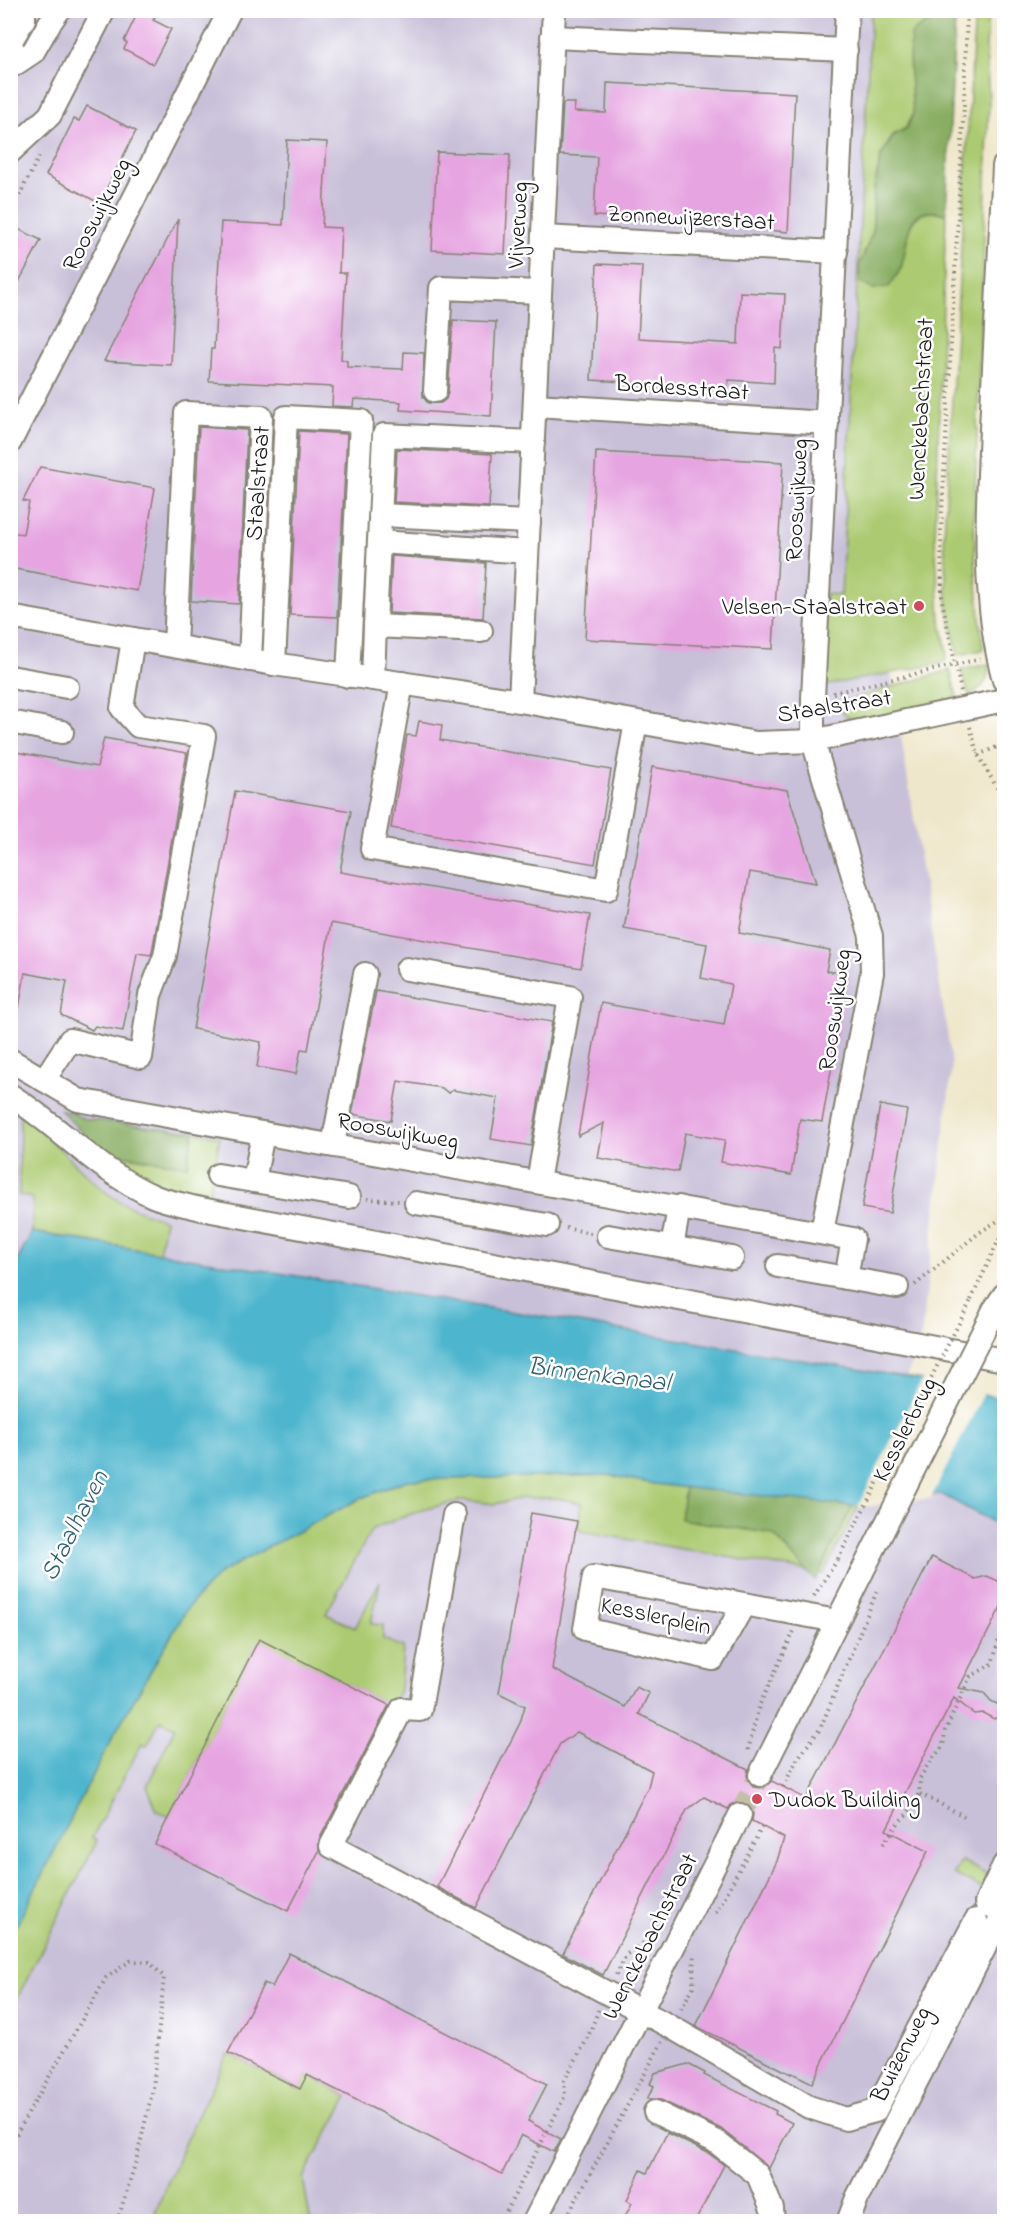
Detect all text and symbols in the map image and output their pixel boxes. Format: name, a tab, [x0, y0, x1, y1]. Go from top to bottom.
street label: Rooswijkweg	[55, 152, 142, 278]
street label: Vijverweg	[500, 181, 539, 271]
street label: Zonnewijzerstaat	[606, 198, 776, 241]
street label: Wenckebachstraat	[900, 317, 945, 501]
street label: Bordesstraat	[613, 367, 750, 412]
street label: Staalstraat	[238, 425, 281, 542]
street label: Rooswijkweg	[778, 438, 819, 563]
place label: Velsen-Staalstraat	[721, 591, 907, 626]
marker: Velsen-Staalstraat	[912, 599, 926, 613]
street label: Staalstraat	[775, 681, 894, 734]
street label: Rooswijkweg	[811, 947, 862, 1074]
street label: Rooswijkweg	[334, 1105, 461, 1160]
water label: Binnenkanaal	[525, 1348, 675, 1404]
street label: Kesslerbrug	[865, 1372, 948, 1489]
water label: Staalhaven	[32, 1463, 120, 1588]
street label: Kesslerplein	[597, 1589, 714, 1646]
place label: Dudok Building	[768, 1784, 921, 1819]
marker: Dudok Building	[750, 1792, 764, 1806]
street label: Wenckebachstraat	[594, 1848, 708, 2026]
street label: Buizenweg	[863, 2001, 941, 2110]

